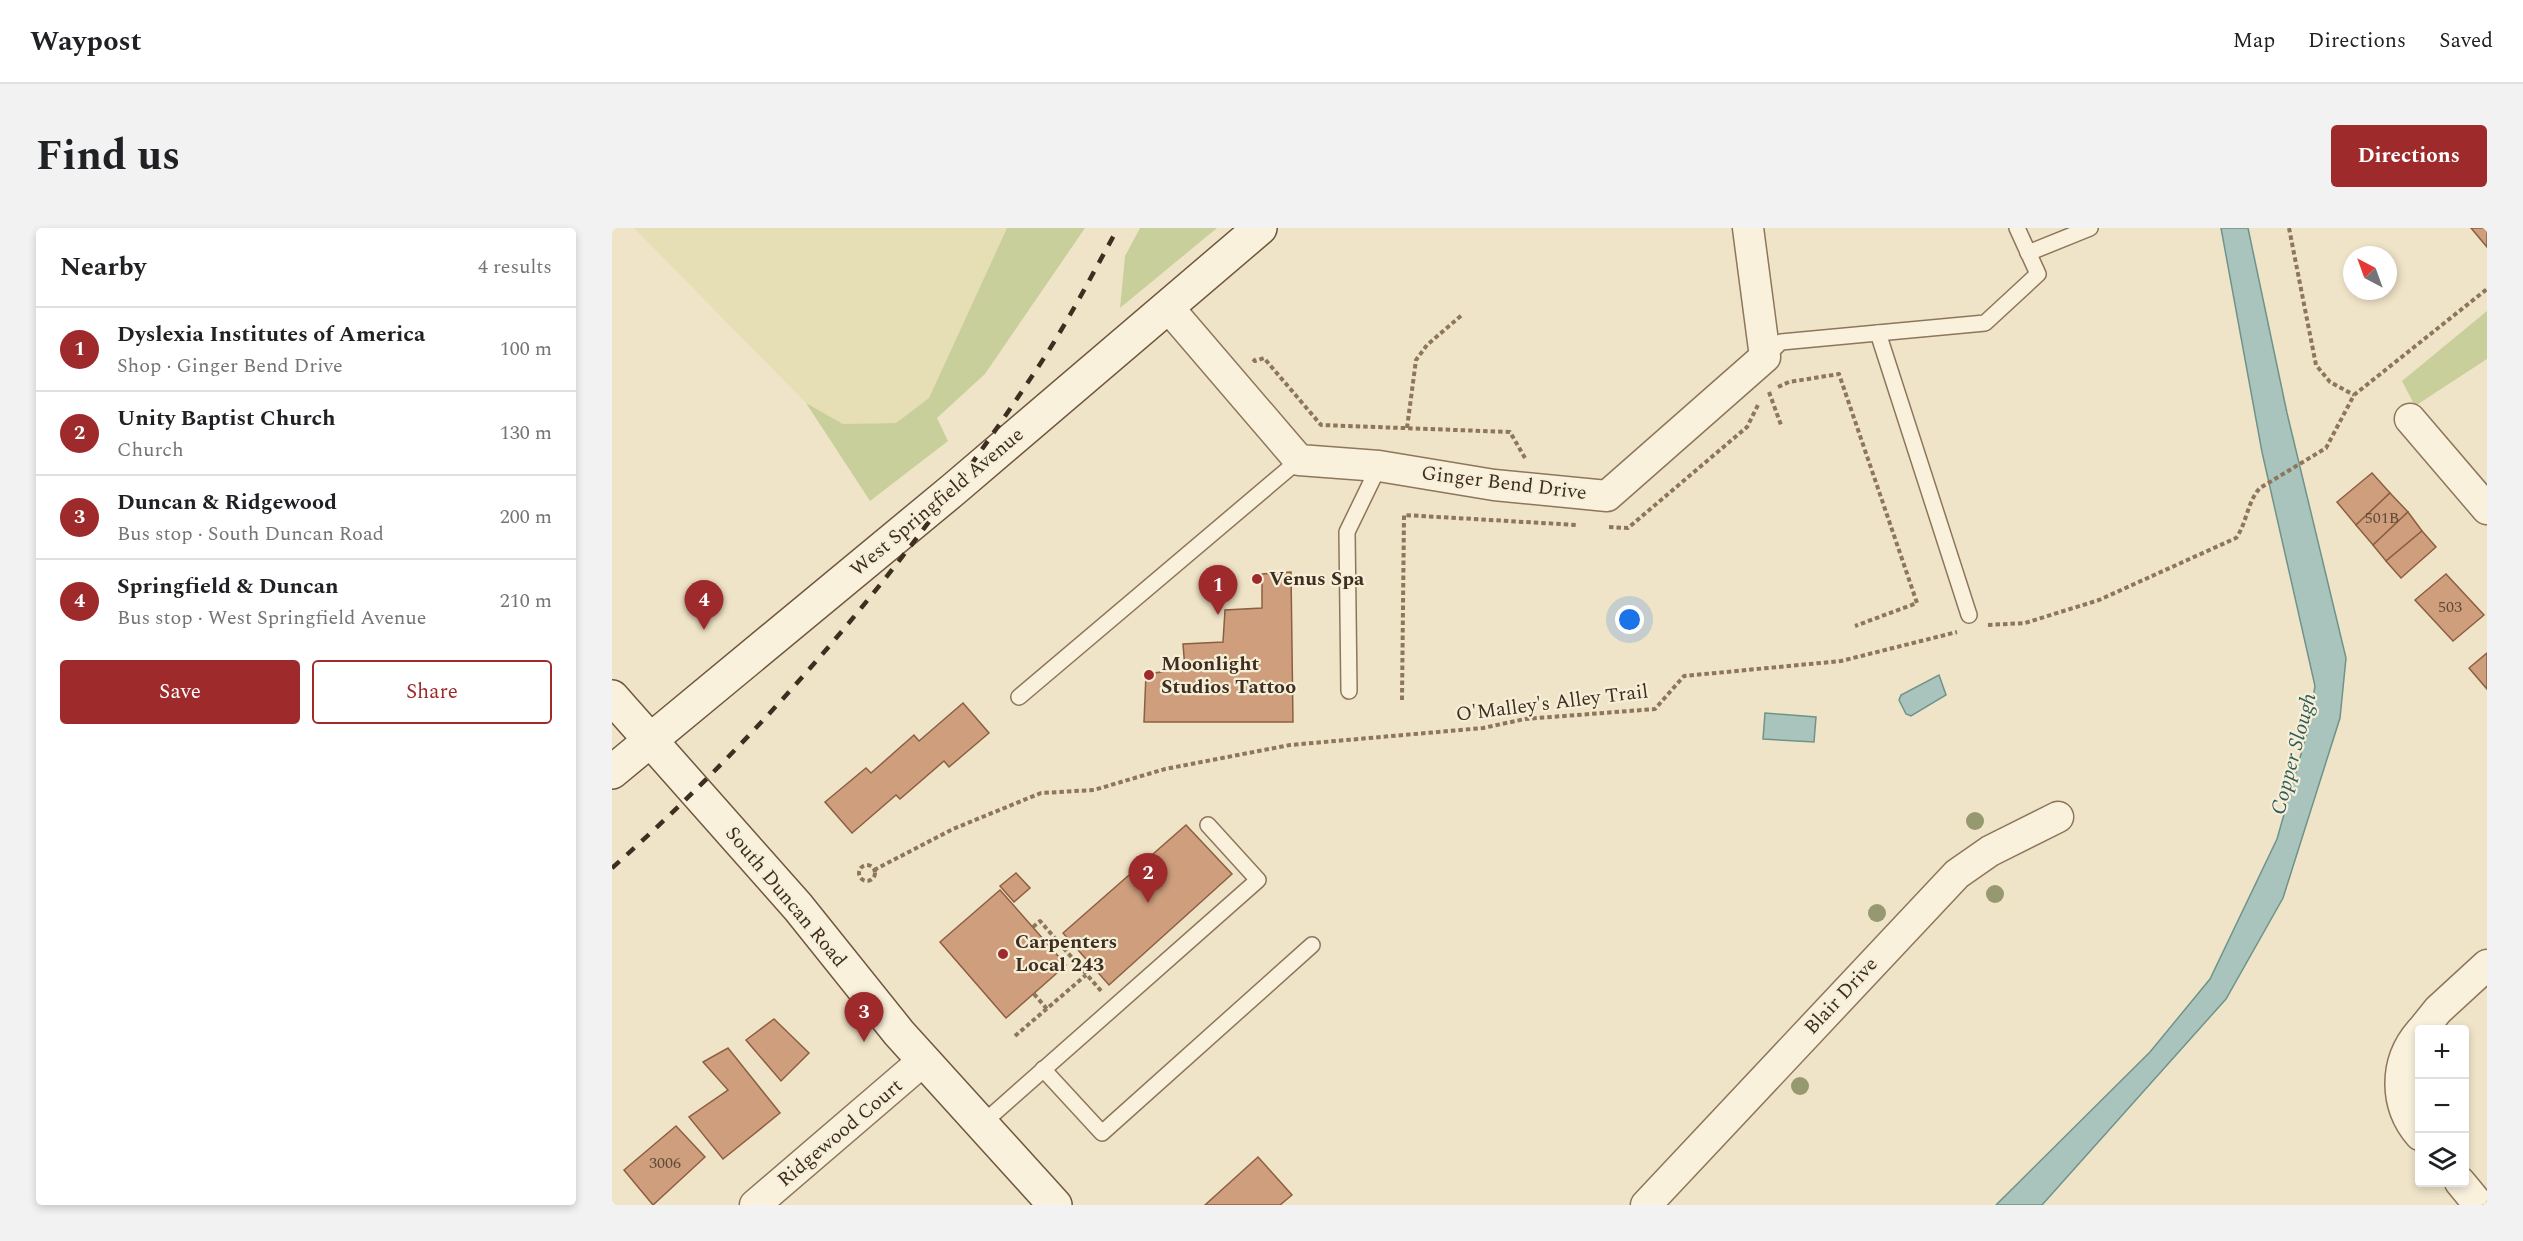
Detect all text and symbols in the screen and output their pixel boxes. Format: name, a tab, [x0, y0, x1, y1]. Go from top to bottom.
text: Waypost	[30, 20, 141, 63]
text: Map	[2233, 25, 2275, 57]
text: Directions	[2308, 25, 2406, 57]
text: Saved	[2439, 25, 2493, 57]
text: Find us	[36, 125, 180, 188]
button: Directions	[2331, 125, 2487, 187]
north arrow	[2343, 246, 2397, 300]
text: Nearby	[60, 247, 146, 287]
text: 4 results	[478, 252, 552, 282]
text: Dyslexia Institutes of America	[117, 318, 425, 351]
text: 1	[74, 334, 85, 364]
text: 100 m	[500, 334, 552, 364]
text: Shop · Ginger Bend Drive	[117, 351, 343, 381]
text: Unity Baptist Church	[117, 402, 336, 435]
text: 2	[74, 418, 85, 448]
text: 130 m	[500, 418, 552, 448]
street label: West Springfield Avenue	[844, 420, 1030, 584]
text: Church	[117, 435, 184, 465]
street label: Ginger Bend Drive	[1420, 458, 1588, 508]
text: Duncan & Ridgewood	[117, 486, 337, 519]
text: 3	[74, 502, 85, 532]
text: 200 m	[500, 502, 552, 532]
house number: 501B	[2365, 506, 2399, 530]
text: Bus stop · South Duncan Road	[117, 519, 384, 549]
place label: Venus Spa	[1269, 564, 1365, 594]
pin: 1	[1198, 566, 1238, 615]
text: Springfield & Duncan	[117, 570, 339, 603]
marker: Venus Spa	[1250, 572, 1264, 586]
pin: 4	[684, 580, 724, 630]
text: 4	[74, 586, 85, 616]
text: 210 m	[500, 586, 552, 616]
house number: 503	[2438, 595, 2462, 619]
text: Bus stop · West Springfield Avenue	[117, 603, 426, 633]
your location	[1615, 605, 1644, 634]
place label: Moonlight Studios Tattoo	[1161, 649, 1296, 702]
button: Save	[60, 660, 300, 724]
button: Share	[312, 660, 552, 724]
marker: Moonlight Studios Tattoo	[1142, 668, 1156, 682]
street label: O'Malley's Alley Trail	[1454, 676, 1650, 730]
water label: Copper Slough	[2262, 690, 2326, 818]
street label: South Duncan Road	[718, 820, 854, 974]
pin: 2	[1128, 854, 1168, 903]
place label: Carpenters Local 243	[1015, 927, 1117, 980]
marker: Carpenters Local 243	[996, 947, 1010, 961]
street label: Blair Drive	[1797, 950, 1885, 1042]
pin: 3	[844, 992, 884, 1042]
map controls	[2415, 1025, 2469, 1187]
button: +	[2415, 1025, 2469, 1079]
street label: Ridgewood Court	[771, 1071, 909, 1195]
button: −	[2415, 1079, 2469, 1133]
button: layers	[2415, 1133, 2469, 1187]
house number: 3006	[649, 1151, 681, 1175]

